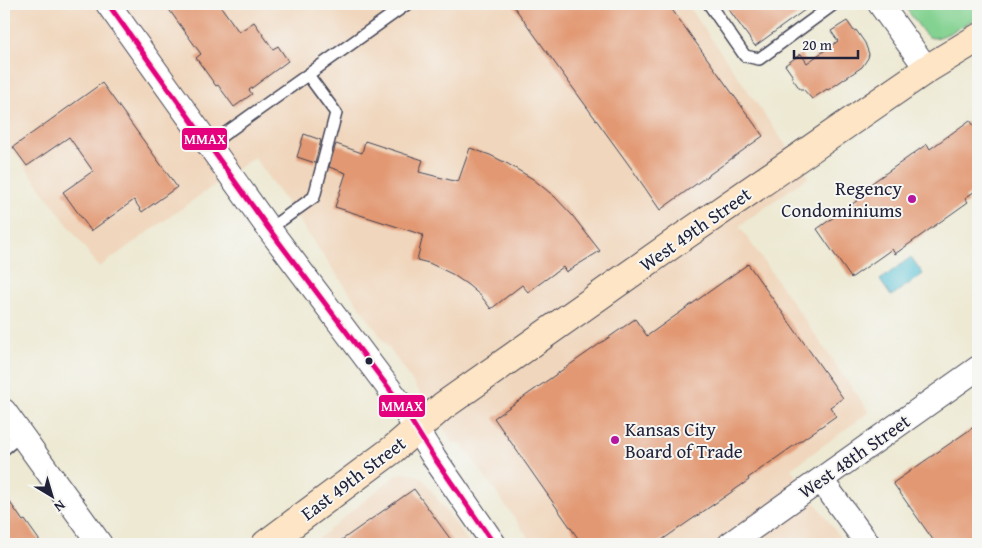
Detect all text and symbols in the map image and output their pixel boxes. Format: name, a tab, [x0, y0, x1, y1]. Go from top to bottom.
scale bar	[794, 28, 858, 60]
text: 20 m	[802, 34, 833, 55]
line badge: MMAX	[181, 127, 228, 151]
text: MMAX	[184, 129, 226, 149]
place label: Regency Condominiums	[781, 174, 903, 224]
street label: West 49th Street	[633, 180, 757, 278]
marker: Regency Condominiums	[906, 193, 918, 205]
unlabelled marker	[364, 356, 374, 366]
line badge: MMAX	[378, 394, 426, 418]
text: MMAX	[381, 396, 423, 416]
street label: West 48th Street	[792, 407, 916, 505]
place label: Kansas City Board of Trade	[625, 415, 743, 465]
street label: East 49th Street	[295, 429, 412, 527]
marker: Kansas City Board of Trade	[609, 434, 621, 446]
north arrow	[28, 470, 78, 520]
text: N	[50, 495, 70, 517]

